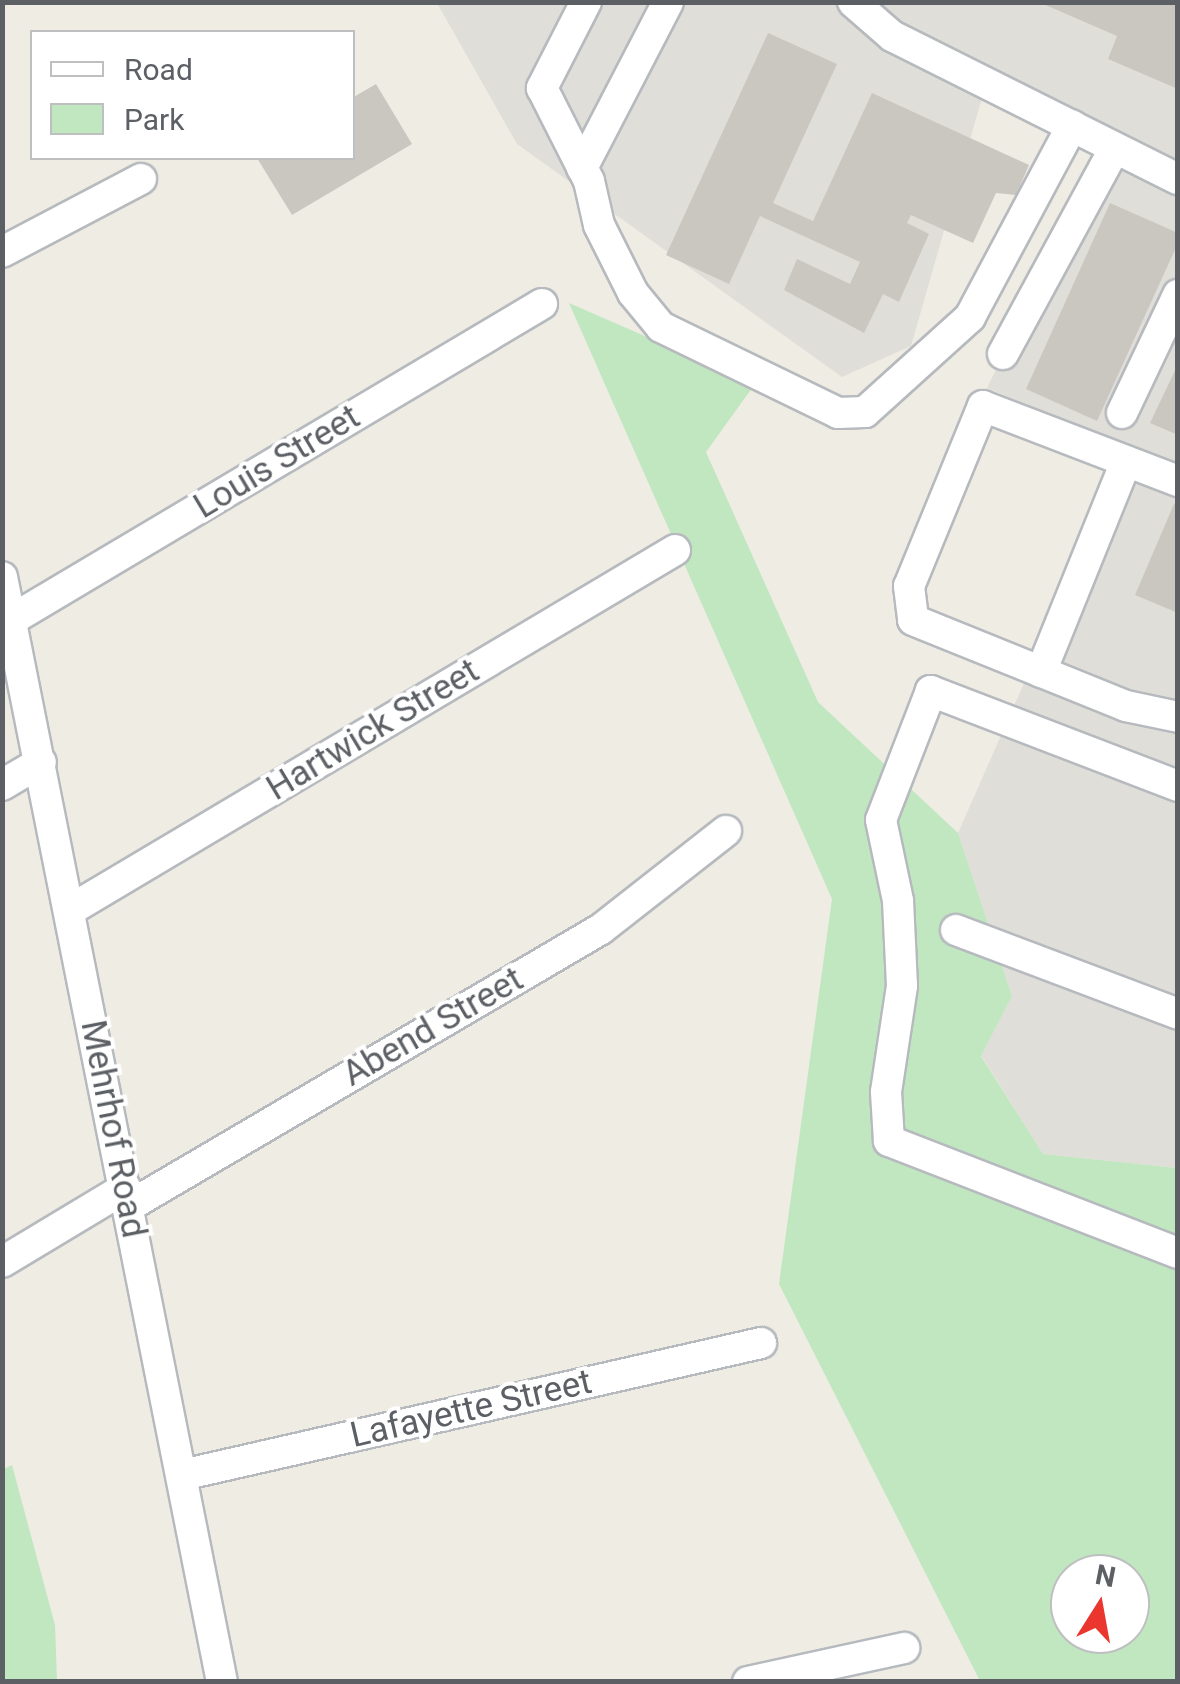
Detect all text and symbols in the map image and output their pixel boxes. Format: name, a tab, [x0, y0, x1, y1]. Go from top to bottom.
legend	[30, 30, 355, 160]
text: Road	[124, 52, 193, 87]
text: Park	[124, 102, 184, 137]
street label: Louis Street	[187, 396, 367, 528]
street label: Hartwick Street	[259, 650, 487, 810]
street label: Abend Street	[335, 959, 531, 1095]
street label: Mehrhof Road	[71, 1017, 155, 1241]
street label: Lafayette Street	[346, 1361, 596, 1457]
north arrow	[1050, 1554, 1150, 1654]
text: N	[1093, 1558, 1118, 1594]

